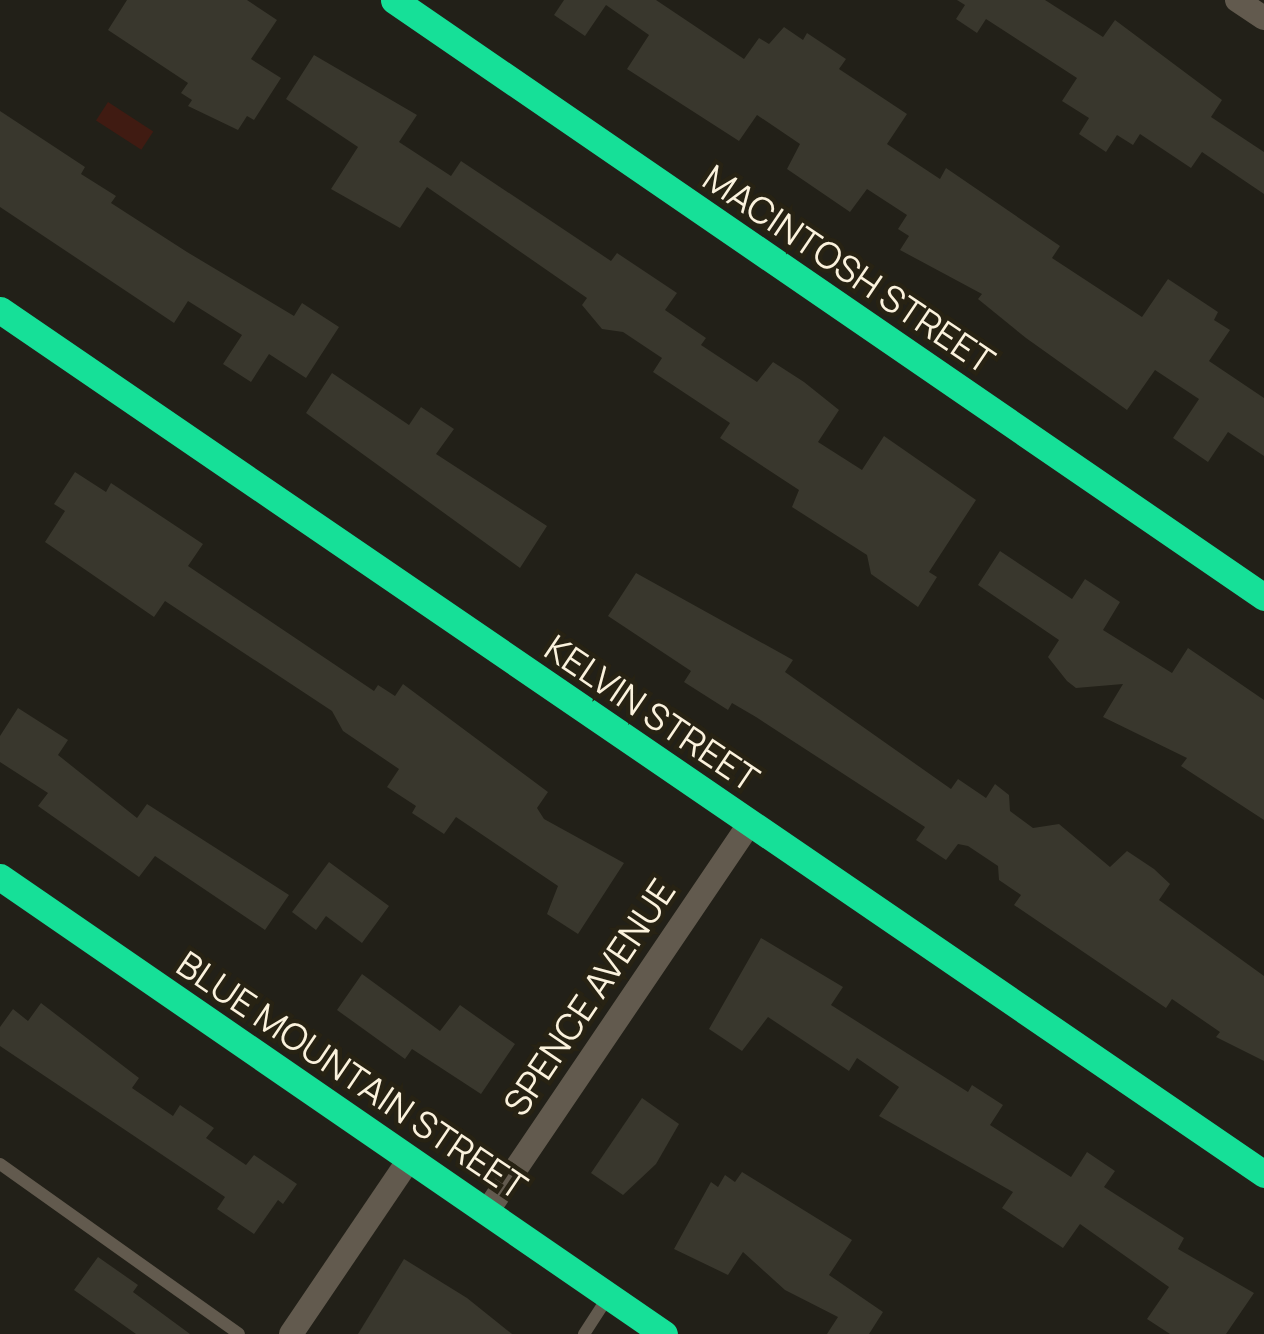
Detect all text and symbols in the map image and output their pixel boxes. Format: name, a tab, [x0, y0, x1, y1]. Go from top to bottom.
street label: MACINTOSH STREET	[695, 156, 1003, 382]
street label: KELVIN STREET	[537, 626, 767, 800]
street label: SPENCE AVENUE	[494, 871, 684, 1123]
street label: BLUE MOUNTAIN STREET	[169, 942, 535, 1208]

